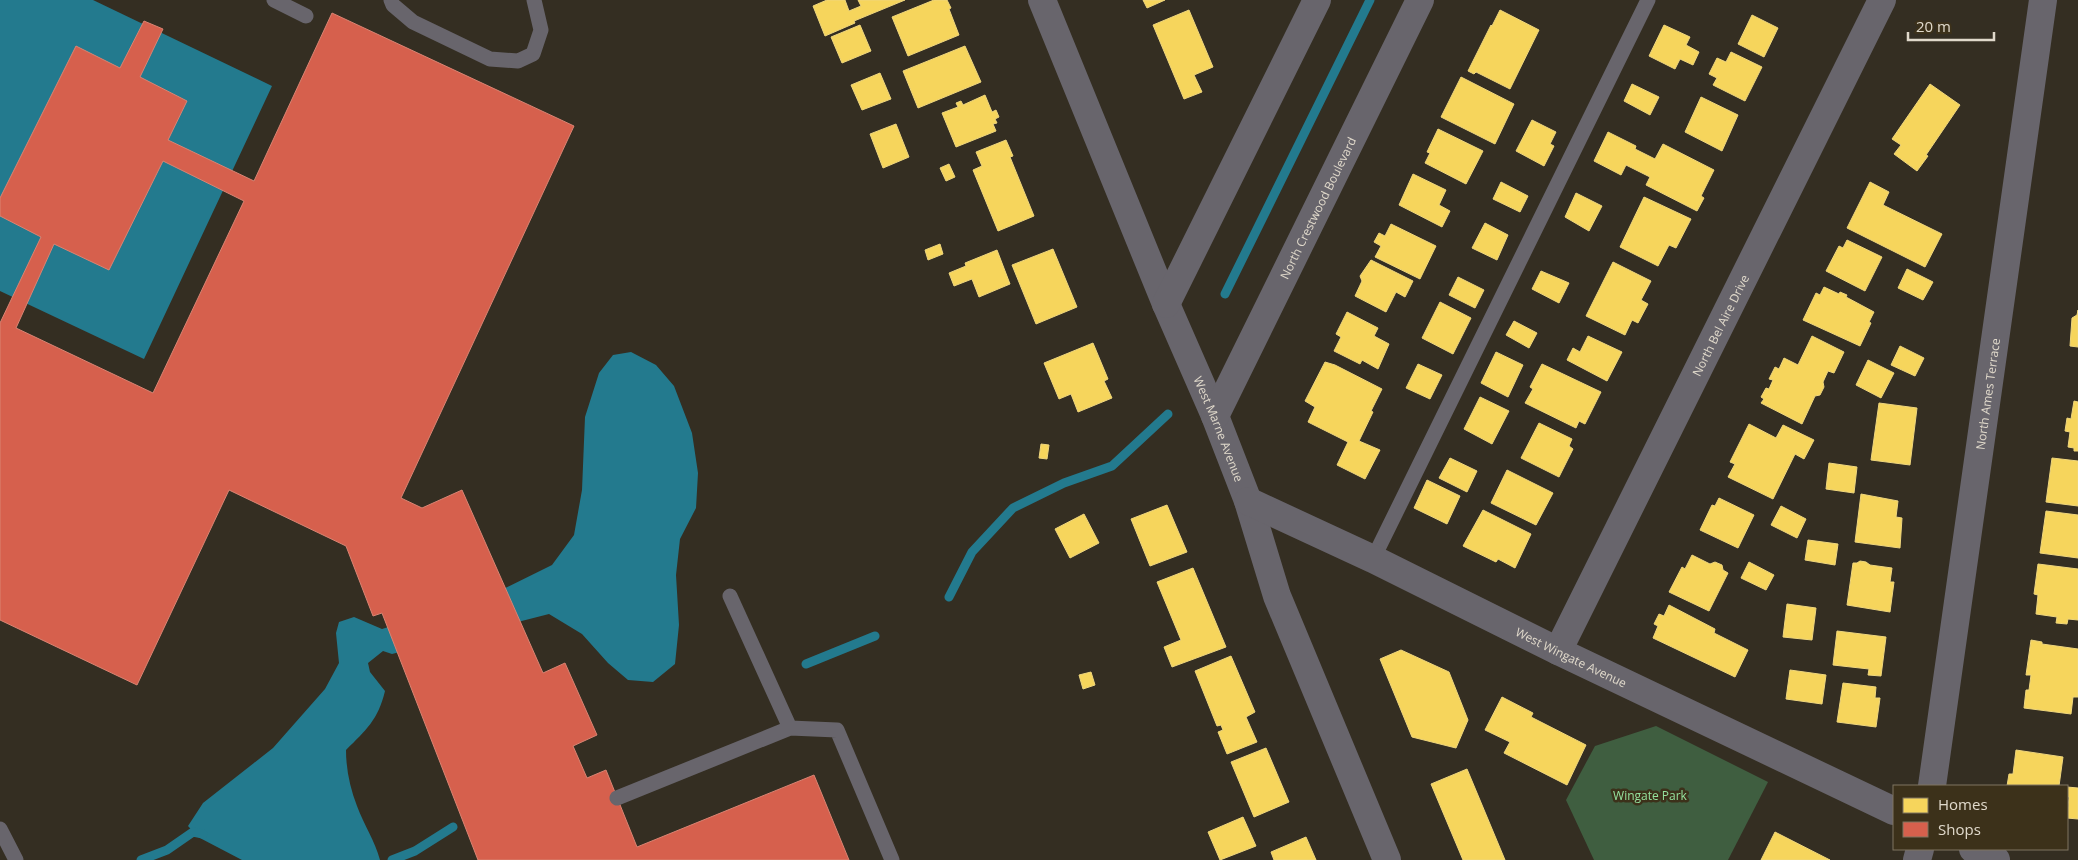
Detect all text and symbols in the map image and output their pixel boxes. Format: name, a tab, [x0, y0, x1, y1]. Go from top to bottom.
scale bar	[1908, 10, 1994, 42]
text: 20 m	[1916, 16, 1951, 36]
street label: North Crestwood Boulevard	[1275, 134, 1360, 282]
street label: North Bel Aire Drive	[1688, 271, 1753, 379]
street label: North Ames Terrace	[1971, 337, 2004, 451]
street label: West Marne Avenue	[1190, 373, 1248, 484]
street label: West Wingate Avenue	[1513, 623, 1630, 691]
legend	[1893, 785, 2068, 850]
park label: Wingate Park	[1613, 787, 1688, 804]
text: Homes	[1938, 794, 1988, 814]
text: Shops	[1938, 819, 1981, 839]

